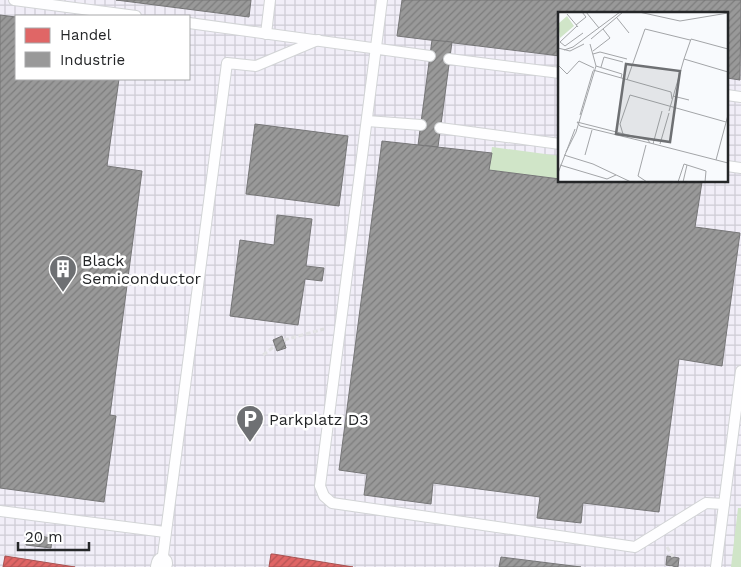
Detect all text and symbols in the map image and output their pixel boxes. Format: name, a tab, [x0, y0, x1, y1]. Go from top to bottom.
inset map	[558, 12, 728, 182]
legend	[15, 15, 190, 80]
text: Handel	[60, 26, 112, 44]
text: Industrie	[60, 51, 125, 69]
place label: Black Semiconductor	[82, 251, 202, 288]
building icon: Black Semiconductor	[48, 254, 78, 293]
parking icon: Parkplatz D3	[235, 404, 265, 443]
place label: Parkplatz D3	[269, 410, 369, 429]
scale bar	[18, 520, 89, 552]
text: 20 m	[25, 528, 63, 546]

